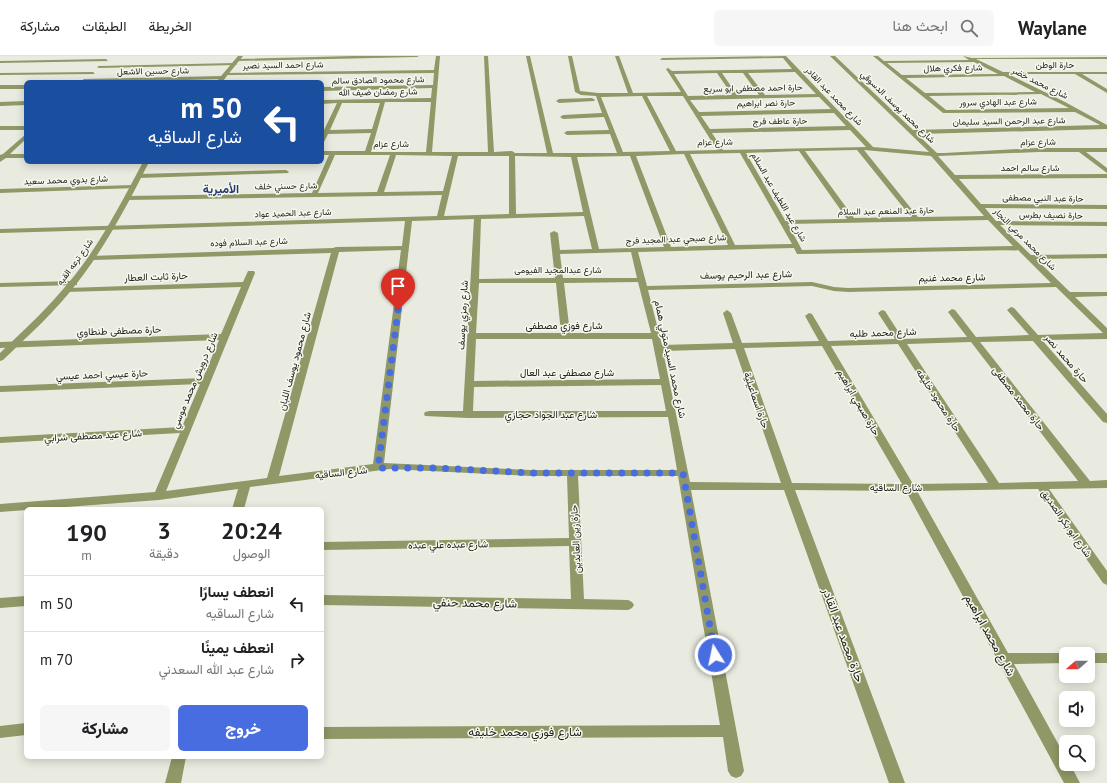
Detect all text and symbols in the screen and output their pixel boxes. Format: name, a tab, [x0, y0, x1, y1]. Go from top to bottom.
search box	[714, 10, 994, 46]
text: ابحث هنا	[893, 16, 948, 35]
text: Waylane	[1018, 16, 1087, 40]
text: مشاركة	[20, 17, 60, 35]
text: الطبقات	[82, 17, 126, 35]
text: الخريطة	[148, 17, 192, 35]
icon: search	[958, 17, 980, 39]
street label: شارع احمد السيد نصير	[241, 58, 324, 72]
street label: حارة الوطن	[1036, 59, 1074, 71]
street label: شارع فكري هلال	[923, 61, 983, 76]
street label: شارع محمد عبد القادر	[802, 63, 865, 128]
street label: شارع حسين الاشعل	[117, 64, 189, 78]
street label: شارع محمد خضر	[1009, 64, 1070, 102]
street label: شارع محمد يوسف الدسوقي	[857, 68, 938, 147]
street label: شارع محمود الصادق سالم	[332, 73, 424, 87]
street label: حارة احمد مصطفى ابو سريع	[703, 81, 803, 95]
street label: شارع رمضان ضيف الله	[338, 85, 418, 99]
text: 50 m	[181, 89, 242, 126]
street label: شارع عبد الهادي سرور	[958, 95, 1037, 110]
icon: left	[256, 96, 308, 148]
street label: حارة نصر ابراهيم	[737, 96, 795, 110]
street label: شارع عبد الرحمن السيد سليمان	[953, 114, 1065, 128]
street label: حارة عاطف فرج	[753, 115, 807, 127]
text: شارع الساقيه	[148, 125, 242, 148]
street label: شارع عزام	[697, 136, 733, 148]
street label: شارع عزام	[1020, 136, 1056, 148]
street label: شارع عزام	[373, 138, 409, 150]
street label: شارع عبد اللطيف عبد السلام	[748, 150, 810, 244]
street label: شارع سالم احمد	[1001, 162, 1059, 174]
street label: شارع بدوي محمد سعيد	[24, 173, 108, 188]
street label: شارع حسني خلف	[255, 179, 317, 194]
district label: الأميرية	[203, 181, 239, 197]
street label: حارة عبد النبي مصطفى	[1002, 191, 1084, 206]
street label: حارة عبد المنعم عبد السلام	[838, 204, 934, 218]
street label: شارع محمد مرعي النجار	[990, 205, 1059, 273]
street label: شارع عبد الحميد عواد	[254, 206, 332, 220]
street label: حارة نصيف بطرس	[1019, 208, 1083, 222]
street label: شارع صبحي عبد المجيد فرج	[626, 231, 727, 248]
street label: شارع عبد السلام فوده	[210, 235, 288, 249]
street label: شارع ترعه القبه	[54, 236, 96, 288]
street label: شارع عبدالمجيد الفيومى	[514, 264, 602, 276]
street label: شارع عبد الرحيم يوسف	[700, 267, 792, 282]
street label: حارة ثابت العطار	[123, 269, 188, 284]
pin	[381, 269, 415, 310]
street label: شارع محمد غنيم	[918, 270, 986, 285]
icon: arrive	[387, 275, 409, 297]
street label: شارع رمزي يوسف	[454, 280, 473, 350]
street label: شارع محمد السيد متولي همام	[650, 299, 689, 420]
street label: شارع محمود يوسف اللبان	[275, 310, 314, 412]
street label: شارع فوزي مصطفى	[525, 319, 603, 334]
street label: حارة مصطفى طنطاوي	[76, 323, 162, 340]
street label: شارع محمد طلبه	[849, 325, 917, 340]
street label: شارع درويش محمد موسي	[168, 330, 223, 431]
street label: حارة محمد نصر	[1041, 330, 1092, 386]
street label: حارة محمد مصطفى	[990, 364, 1048, 433]
street label: حارة عيسي احمد عيسي	[56, 366, 149, 385]
street label: شارع مصطفى عبد العال	[520, 366, 614, 379]
street label: حارة محمود خليفه	[913, 366, 964, 435]
street label: حارة صبحي ابراهيم	[833, 367, 883, 439]
street label: حارة اسماعيلية	[741, 370, 772, 430]
street label: شارع عبد الجواد حجازي	[505, 408, 597, 423]
street label: شارع عيد مصطفى شرابي	[44, 426, 143, 447]
street label: شارع الساقيه	[314, 463, 368, 482]
street label: شارع الساقيه	[870, 481, 922, 494]
street label: شارع ابو بكر الصديق	[1038, 487, 1095, 560]
street label: حارة زين العابدين	[567, 504, 584, 574]
text: 3	[157, 515, 171, 546]
text: 20:24	[221, 515, 282, 546]
text: 190	[66, 517, 107, 548]
street label: شارع عبده علي عبده	[408, 537, 488, 554]
text: دقيقة	[149, 545, 179, 562]
text: الوصول	[233, 545, 270, 562]
text: m	[81, 547, 92, 564]
text: انعطف يسارًا	[199, 582, 274, 601]
street label: حارة محمد عبد القادر	[818, 585, 868, 684]
street label: شارع محمد ابراهيم	[960, 591, 1019, 679]
icon: left	[286, 593, 308, 615]
text: 50 m	[40, 594, 73, 613]
street label: شارع محمد حنفي	[433, 594, 517, 614]
text: شارع الساقيه	[206, 605, 274, 622]
position arrow	[694, 634, 736, 676]
text: انعطف يمينًا	[201, 638, 274, 657]
north arrow	[1059, 647, 1095, 683]
map controls	[1059, 647, 1095, 771]
icon: right	[286, 649, 308, 671]
text: 70 m	[40, 650, 73, 669]
text: شارع عبد الله السعدني	[159, 661, 274, 678]
button: sound	[1059, 691, 1095, 727]
button: مشاركة	[40, 705, 170, 751]
button: خروج	[178, 705, 308, 751]
street label: شارع فوزي محمد خليفه	[468, 724, 582, 742]
button: search	[1059, 735, 1095, 771]

